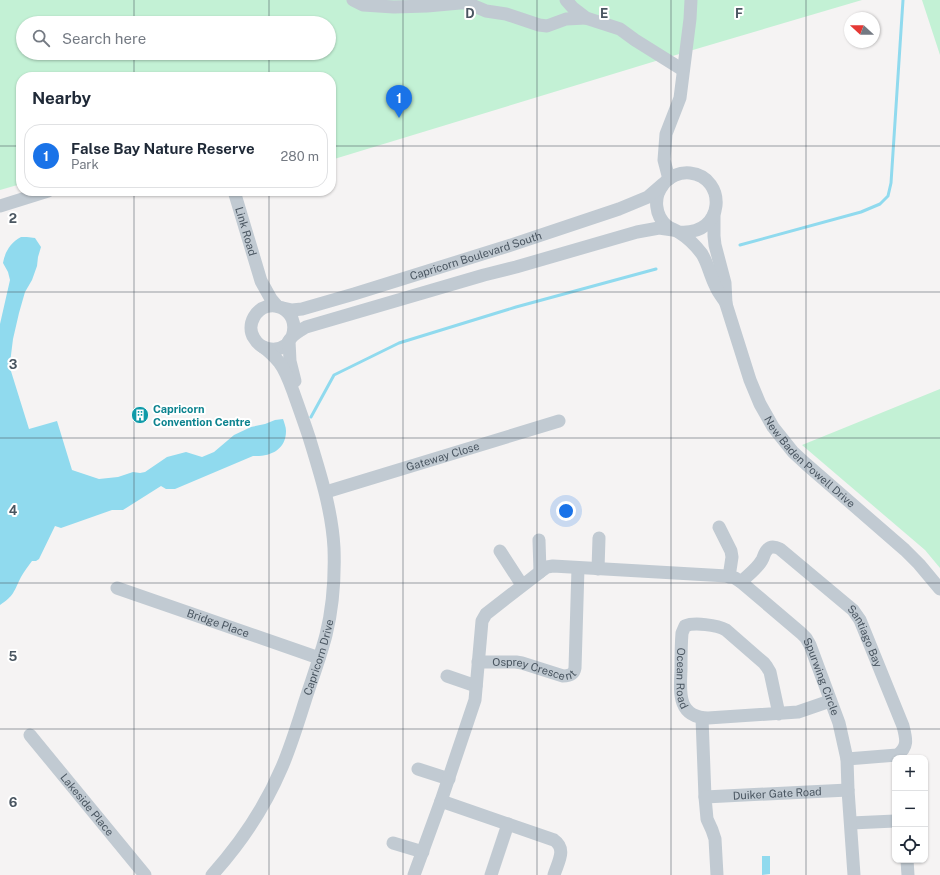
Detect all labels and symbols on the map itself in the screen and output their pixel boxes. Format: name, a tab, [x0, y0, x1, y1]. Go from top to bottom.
text: D	[465, 6, 475, 21]
text: E	[600, 6, 608, 21]
text: F	[735, 6, 743, 21]
north arrow	[844, 12, 880, 48]
pin: 1	[386, 85, 412, 118]
street label: Link Road	[233, 205, 259, 257]
text: 2	[9, 211, 17, 226]
street label: Capricorn Boulevard South	[408, 229, 543, 282]
text: 3	[9, 357, 18, 372]
place label: Capricorn Convention Centre	[153, 403, 251, 428]
building icon: Capricorn Convention Centre	[130, 405, 150, 425]
street label: New Baden Powell Drive	[762, 414, 857, 510]
street label: Gateway Close	[405, 440, 481, 473]
your location	[556, 501, 576, 521]
text: 4	[9, 503, 18, 518]
street label: Santiago Bay	[846, 602, 885, 669]
street label: Bridge Place	[185, 607, 251, 639]
street label: Capricorn Drive	[301, 618, 335, 697]
street label: Spurwing Circle	[801, 636, 842, 717]
street label: Ocean Road	[674, 647, 691, 711]
text: 5	[9, 649, 18, 664]
street label: Osprey Crescent	[492, 656, 579, 682]
street label: Lakeside Place	[58, 771, 116, 838]
street label: Duiker Gate Road	[732, 785, 822, 802]
text: 6	[9, 795, 18, 810]

